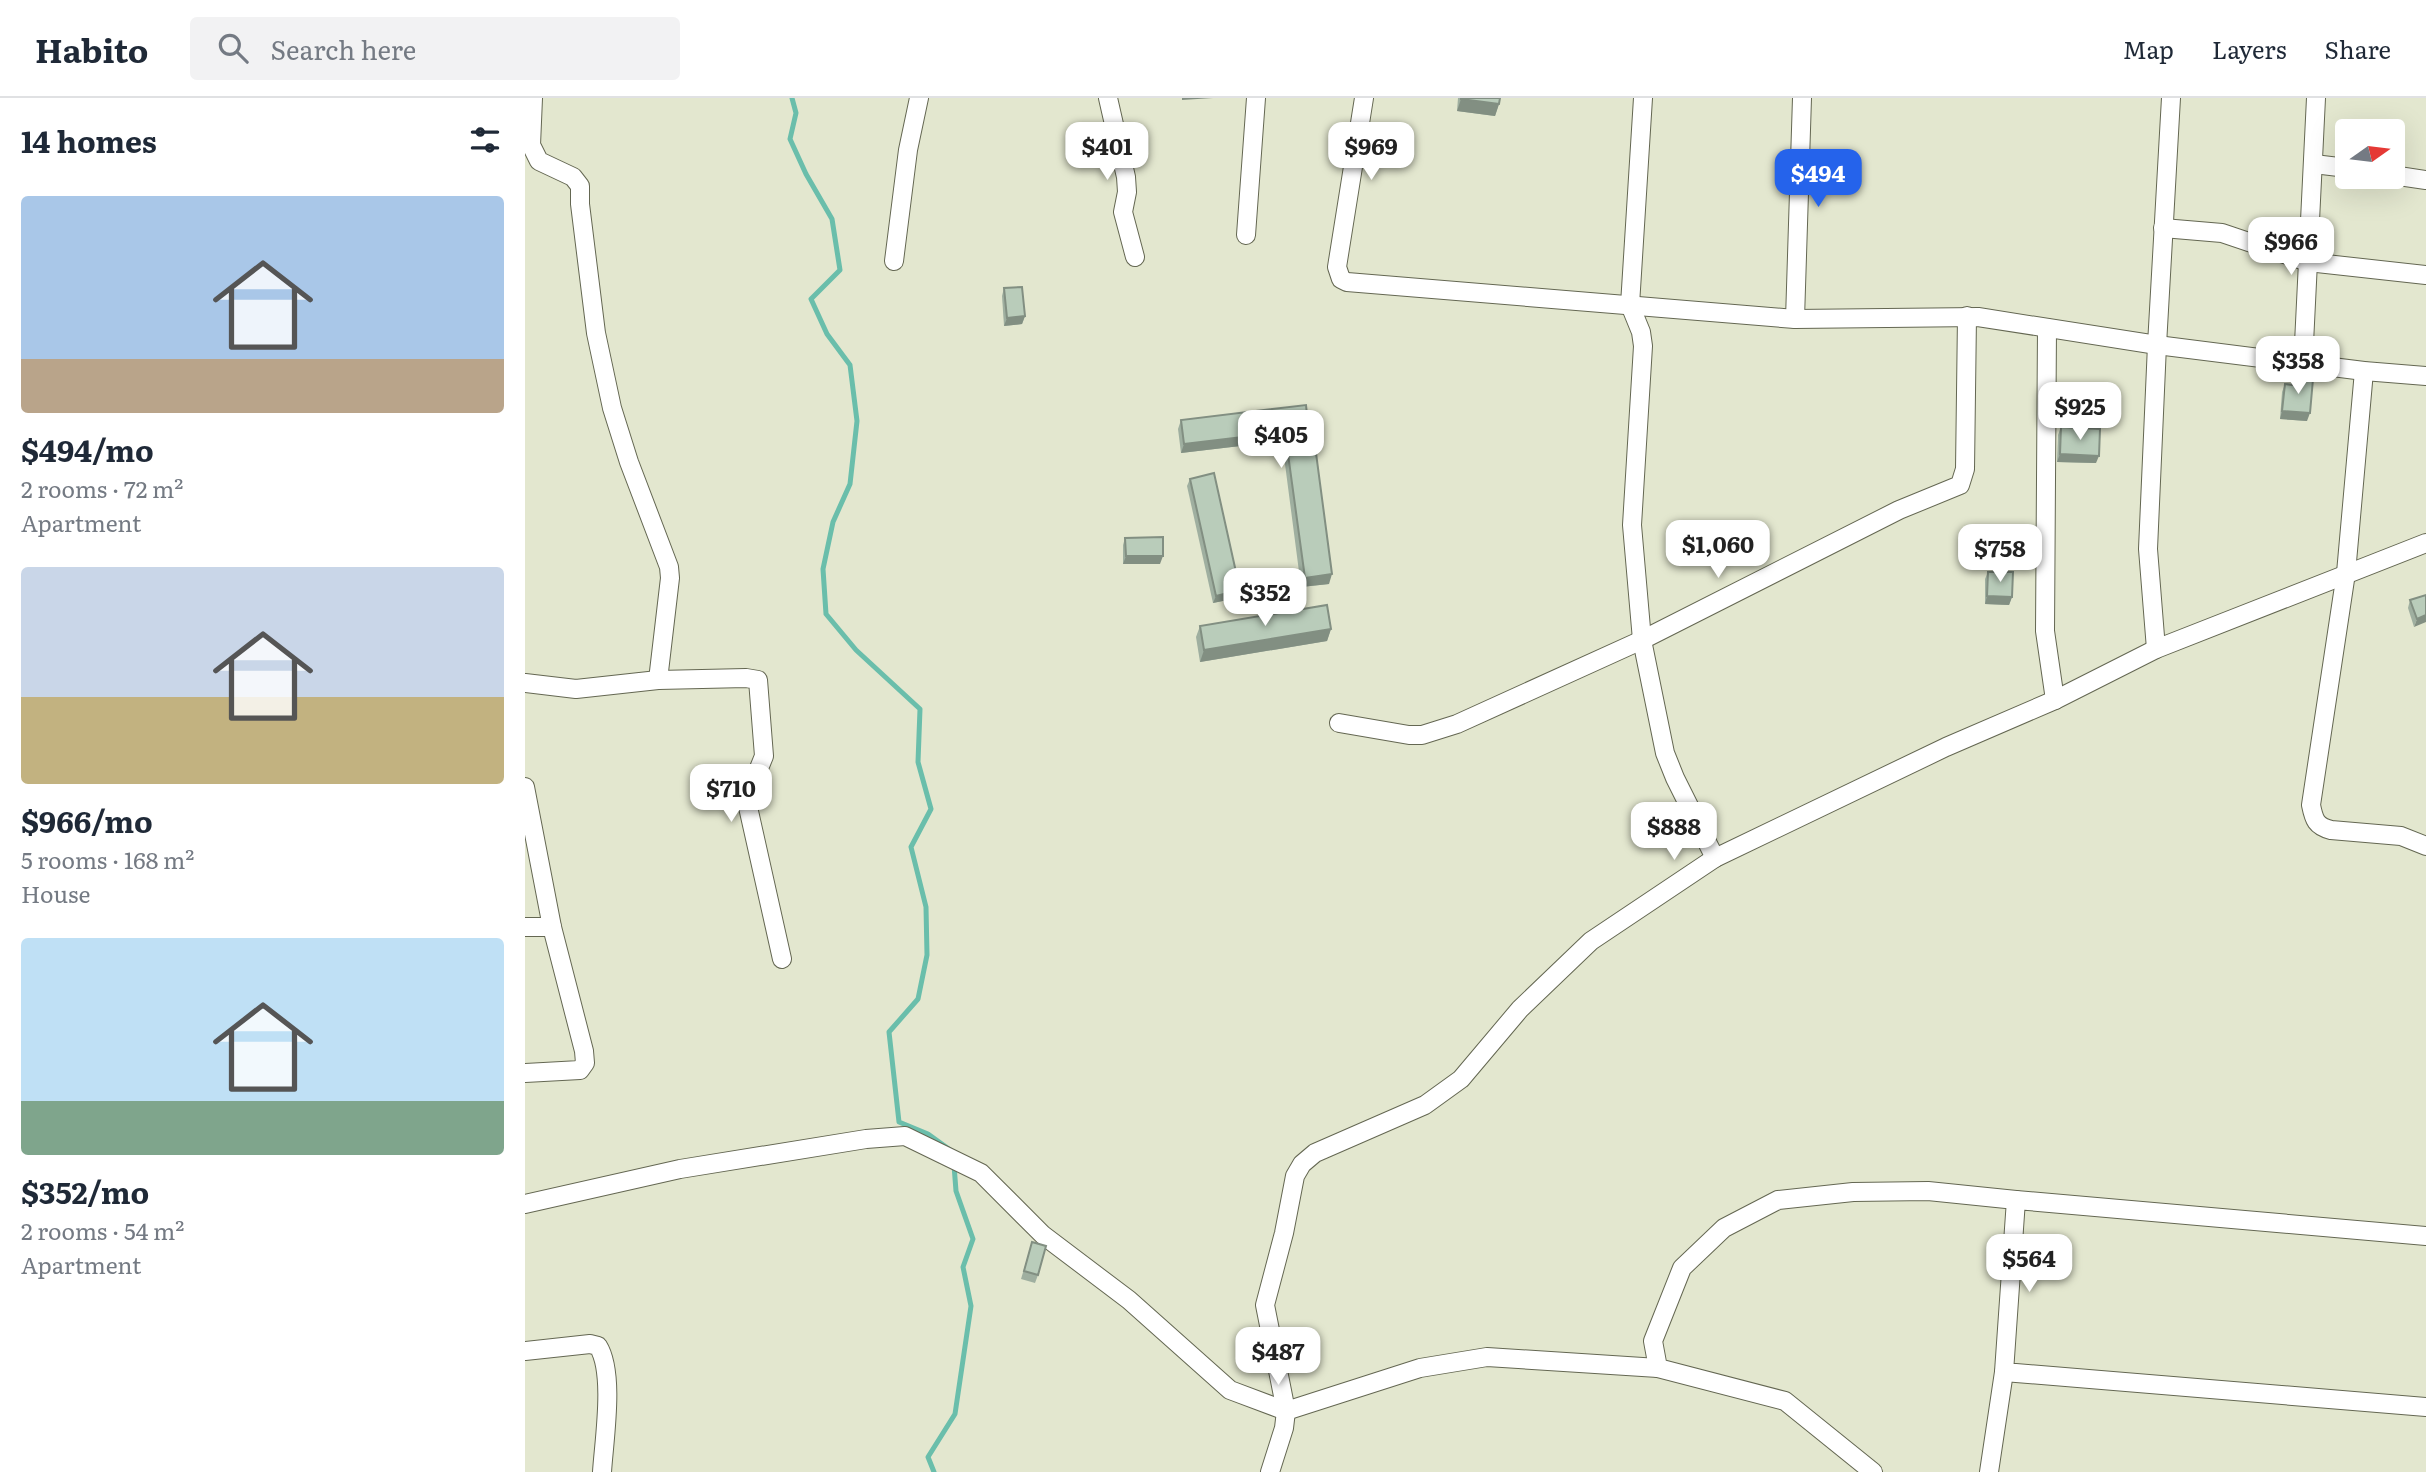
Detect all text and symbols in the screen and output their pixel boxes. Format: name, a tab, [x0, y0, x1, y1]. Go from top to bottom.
search box	[190, 17, 680, 80]
text: Habito	[35, 24, 148, 73]
icon: search	[214, 29, 252, 67]
text: Search here	[270, 29, 416, 68]
text: Map	[2123, 31, 2174, 66]
text: Layers	[2212, 31, 2286, 66]
text: Share	[2324, 31, 2391, 66]
text: 14 homes	[21, 118, 157, 162]
north arrow	[2335, 119, 2405, 189]
map controls	[2335, 119, 2405, 189]
icon: filters	[466, 121, 504, 159]
pin: $401	[1066, 122, 1148, 182]
pin: $969	[1330, 122, 1412, 182]
text: $401	[1081, 128, 1133, 162]
text: $969	[1344, 128, 1398, 162]
pin: $494	[1777, 150, 1859, 209]
text: $494	[1791, 155, 1845, 189]
pin: $966	[2250, 218, 2332, 277]
text: $966	[2264, 223, 2318, 257]
icon: home	[200, 242, 326, 368]
pin: $358	[2257, 336, 2339, 396]
text: $358	[2272, 342, 2324, 376]
pin: $925	[2039, 382, 2121, 442]
text: $925	[2054, 388, 2106, 422]
pin: $405	[1240, 410, 1322, 470]
text: $405	[1254, 416, 1308, 450]
text: $494/mo	[21, 427, 154, 471]
text: 2 rooms · 72 m²	[21, 471, 183, 505]
text: Apartment	[21, 505, 141, 539]
pin: $1,060	[1661, 520, 1775, 580]
pin: $758	[1959, 524, 2041, 584]
text: $1,060	[1682, 526, 1754, 560]
text: $758	[1974, 530, 2026, 564]
pin: $352	[1224, 568, 1306, 628]
text: $352	[1239, 574, 1291, 608]
icon: home	[200, 613, 326, 739]
pin: $710	[690, 764, 772, 824]
text: $710	[706, 770, 756, 804]
text: $966/mo	[21, 798, 153, 842]
pin: $888	[1633, 802, 1715, 862]
text: $888	[1647, 808, 1701, 842]
text: 5 rooms · 168 m²	[21, 842, 194, 876]
text: House	[21, 876, 90, 910]
icon: home	[200, 984, 326, 1110]
text: $352/mo	[21, 1169, 149, 1213]
text: 2 rooms · 54 m²	[21, 1213, 184, 1247]
pin: $564	[1988, 1234, 2070, 1294]
text: $564	[2002, 1240, 2056, 1274]
text: Apartment	[21, 1247, 141, 1281]
pin: $487	[1237, 1328, 1319, 1387]
text: $487	[1251, 1333, 1305, 1367]

